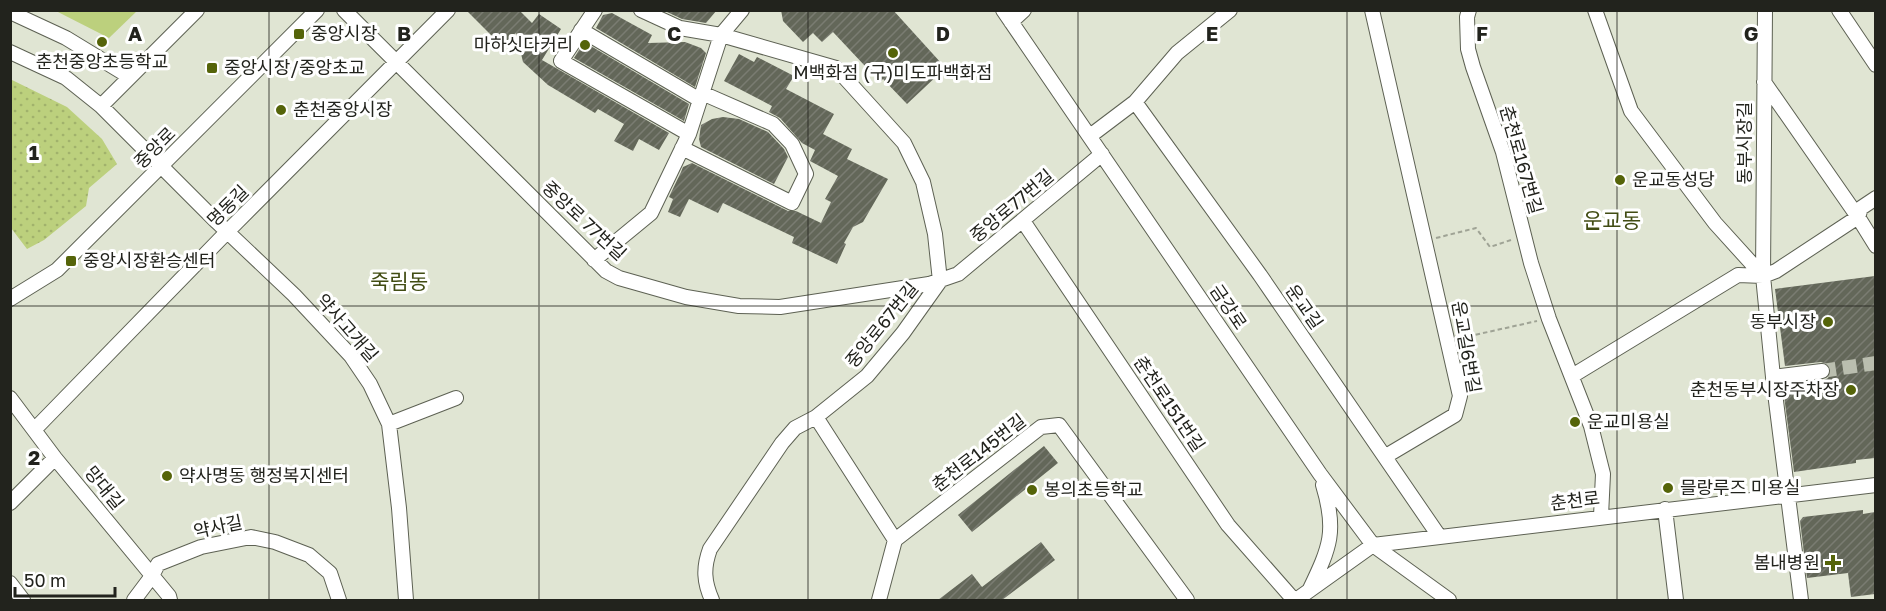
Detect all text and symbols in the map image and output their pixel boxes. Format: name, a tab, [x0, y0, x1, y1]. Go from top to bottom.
text: A	[128, 21, 142, 45]
text: B	[397, 21, 411, 45]
text: C	[667, 21, 681, 45]
text: D	[936, 21, 950, 45]
text: E	[1206, 21, 1218, 45]
text: F	[1476, 21, 1488, 45]
text: G	[1744, 21, 1758, 45]
place label: 중앙시장	[311, 22, 377, 44]
marker: 중앙시장	[292, 27, 306, 41]
place label: 마하싯다커리	[474, 33, 573, 55]
marker: 춘천중앙초등학교	[95, 35, 109, 49]
marker: 마하싯다커리	[578, 38, 592, 52]
marker: M백화점 (구)미도파백화점	[886, 46, 900, 60]
place label: 춘천중앙초등학교	[36, 50, 168, 72]
place label: 중앙시장/중앙초교	[224, 56, 365, 78]
marker: 중앙시장/중앙초교	[205, 61, 219, 75]
place label: M백화점 (구)미도파백화점	[793, 61, 993, 83]
place label: 춘천중앙시장	[293, 98, 392, 120]
street label: 동부시장길	[1733, 102, 1755, 184]
marker: 춘천중앙시장	[274, 103, 288, 117]
street label: 춘천로167번길	[1496, 103, 1548, 217]
street label: 중앙로	[129, 122, 180, 173]
text: 1	[29, 140, 39, 164]
street label: 중앙로77번길	[965, 164, 1057, 246]
place label: 운교동성당	[1632, 168, 1715, 190]
marker: 운교동성당	[1613, 173, 1627, 187]
street label: 중앙로 77번길	[538, 176, 631, 265]
street label: 명동길	[202, 180, 253, 231]
district label: 운교동	[1583, 207, 1641, 233]
place label: 중앙시장환승센터	[83, 249, 215, 271]
marker: 중앙시장환승센터	[64, 254, 78, 268]
district label: 죽림동	[370, 268, 428, 294]
street label: 중앙로67번길	[840, 277, 922, 371]
street label: 금강로	[1206, 280, 1252, 333]
street label: 운교길	[1282, 280, 1328, 333]
street label: 약사고개길	[312, 289, 383, 366]
street label: 운교길6번길	[1448, 299, 1486, 395]
place label: 동부시장	[1750, 310, 1816, 332]
marker: 동부시장	[1821, 315, 1835, 329]
street label: 춘천로151번길	[1130, 351, 1210, 455]
place label: 춘천동부시장주차장	[1690, 378, 1839, 400]
marker: 춘천동부시장주차장	[1844, 383, 1858, 397]
street label: 춘천로145번길	[927, 409, 1030, 496]
place label: 운교미용실	[1587, 410, 1670, 432]
marker: 운교미용실	[1568, 415, 1582, 429]
text: 2	[28, 445, 40, 469]
street label: 망대길	[81, 461, 129, 514]
place label: 약사명동 행정복지센터	[179, 464, 349, 486]
marker: 약사명동 행정복지센터	[160, 469, 174, 483]
place label: 믈랑루즈 미용실	[1680, 476, 1800, 498]
place label: 봉의초등학교	[1044, 478, 1143, 500]
marker: 믈랑루즈 미용실	[1661, 481, 1675, 495]
marker: 봉의초등학교	[1025, 483, 1039, 497]
street label: 춘천로	[1549, 486, 1601, 514]
street label: 약사길	[191, 510, 244, 542]
place label: 봄내병원	[1754, 551, 1820, 573]
marker: 봄내병원	[1824, 554, 1842, 572]
scale bar	[15, 560, 116, 598]
text: 50 m	[24, 569, 66, 591]

